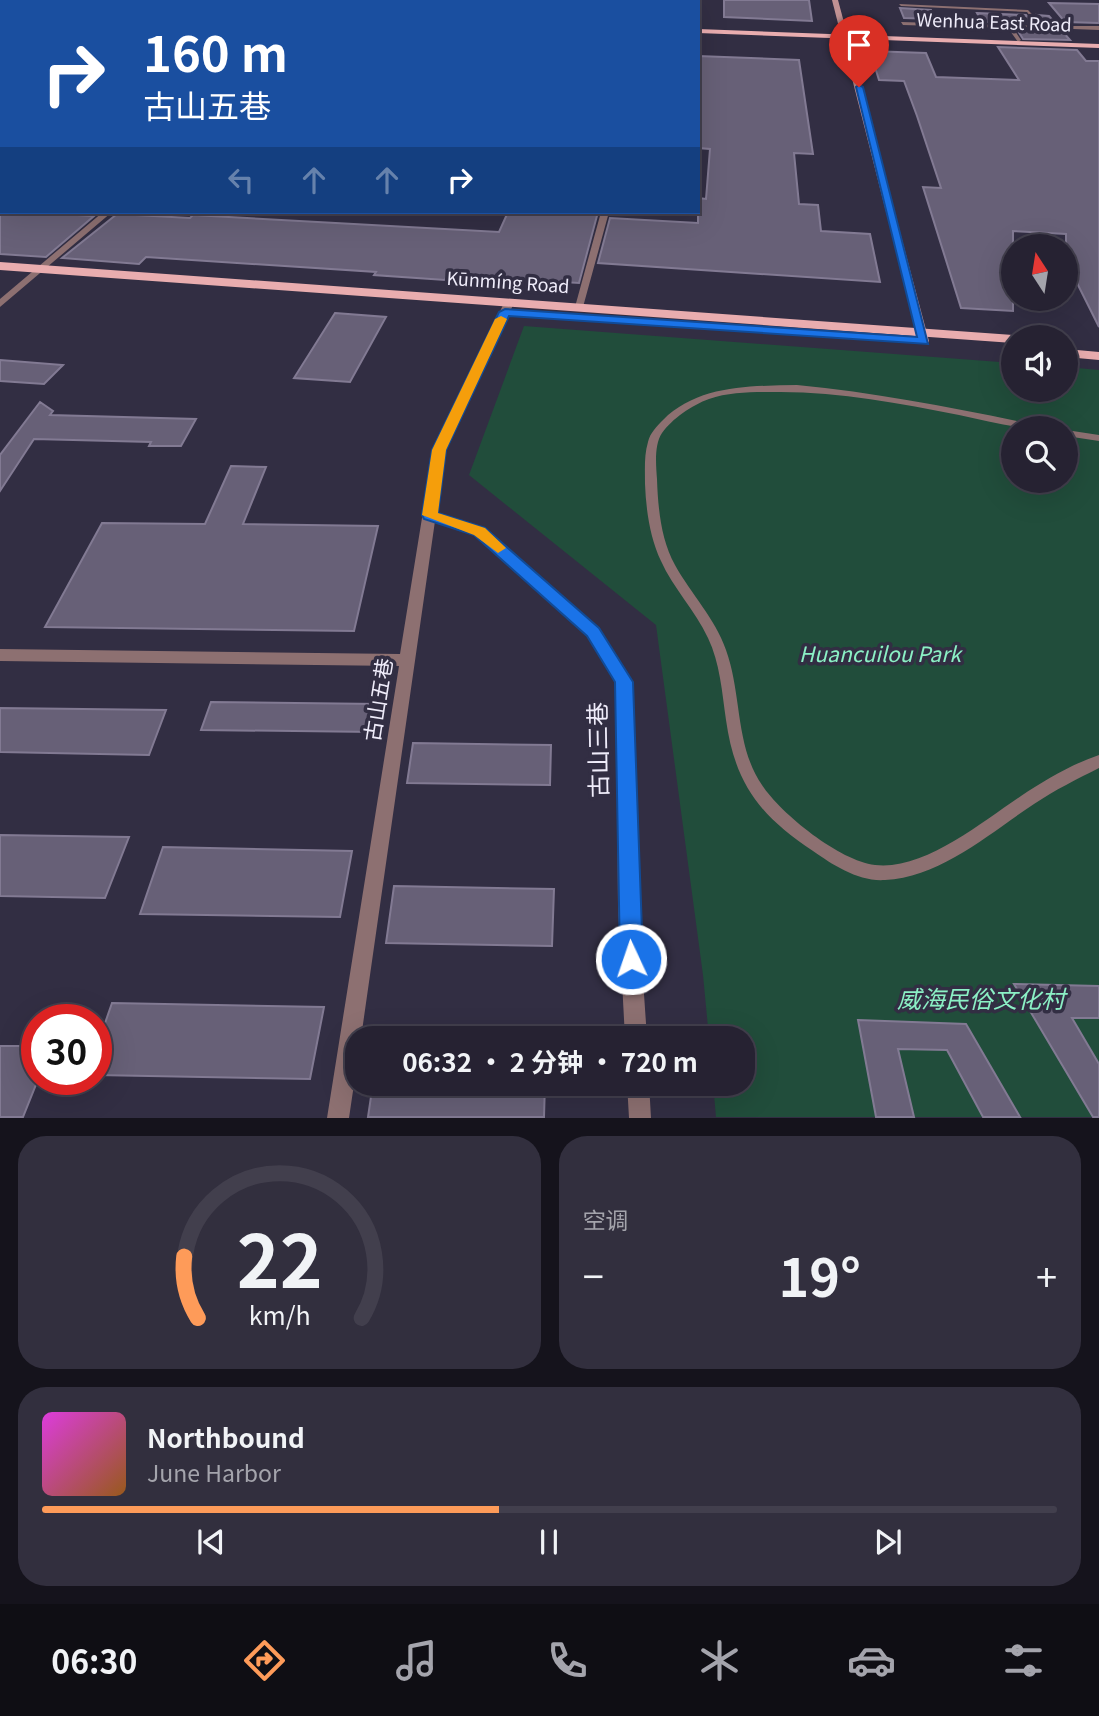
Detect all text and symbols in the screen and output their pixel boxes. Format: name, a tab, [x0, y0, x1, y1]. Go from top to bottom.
street label: Wenhua East Road	[916, 5, 1072, 37]
text: 160 m	[143, 15, 288, 86]
pin	[829, 15, 889, 87]
icon: arrive	[840, 26, 878, 64]
icon: right	[28, 28, 119, 119]
text: 古山五巷	[143, 81, 271, 127]
icon: left	[222, 161, 260, 199]
icon: ahead	[295, 161, 333, 199]
icon: ahead	[368, 161, 406, 199]
icon: right	[441, 161, 479, 199]
north arrow	[1001, 234, 1078, 312]
map controls	[1001, 234, 1078, 493]
street label: Kūnmíng Road	[446, 264, 570, 298]
button: sound	[1001, 325, 1078, 402]
button: search	[1001, 416, 1078, 493]
park label: Huancuilou Park	[799, 638, 963, 668]
street label: 古山五巷	[356, 656, 398, 744]
street label: 古山三巷	[578, 702, 615, 798]
position arrow	[594, 922, 668, 996]
park label: 威海民俗文化村	[897, 980, 1068, 1015]
speed limit sign: 30	[21, 1004, 112, 1095]
text: 06:32 · 2 分钟 · 720 m	[402, 1042, 698, 1079]
text: 空调	[583, 1202, 629, 1236]
text: 22	[236, 1205, 322, 1310]
text: 19°	[779, 1237, 861, 1312]
text: −	[583, 1247, 604, 1302]
text: +	[1036, 1247, 1057, 1302]
text: km/h	[248, 1296, 310, 1332]
text: Northbound	[147, 1418, 305, 1455]
text: June Harbor	[147, 1455, 281, 1489]
icon: previous	[192, 1523, 230, 1561]
icon: pause	[530, 1523, 568, 1561]
icon: next	[869, 1523, 907, 1561]
icon: directions	[240, 1636, 289, 1685]
icon: music	[392, 1636, 441, 1685]
icon: phone	[543, 1636, 592, 1685]
icon: climate	[695, 1636, 744, 1685]
icon: car	[847, 1636, 896, 1685]
icon: filters	[999, 1636, 1048, 1685]
text: 06:30	[51, 1637, 137, 1683]

